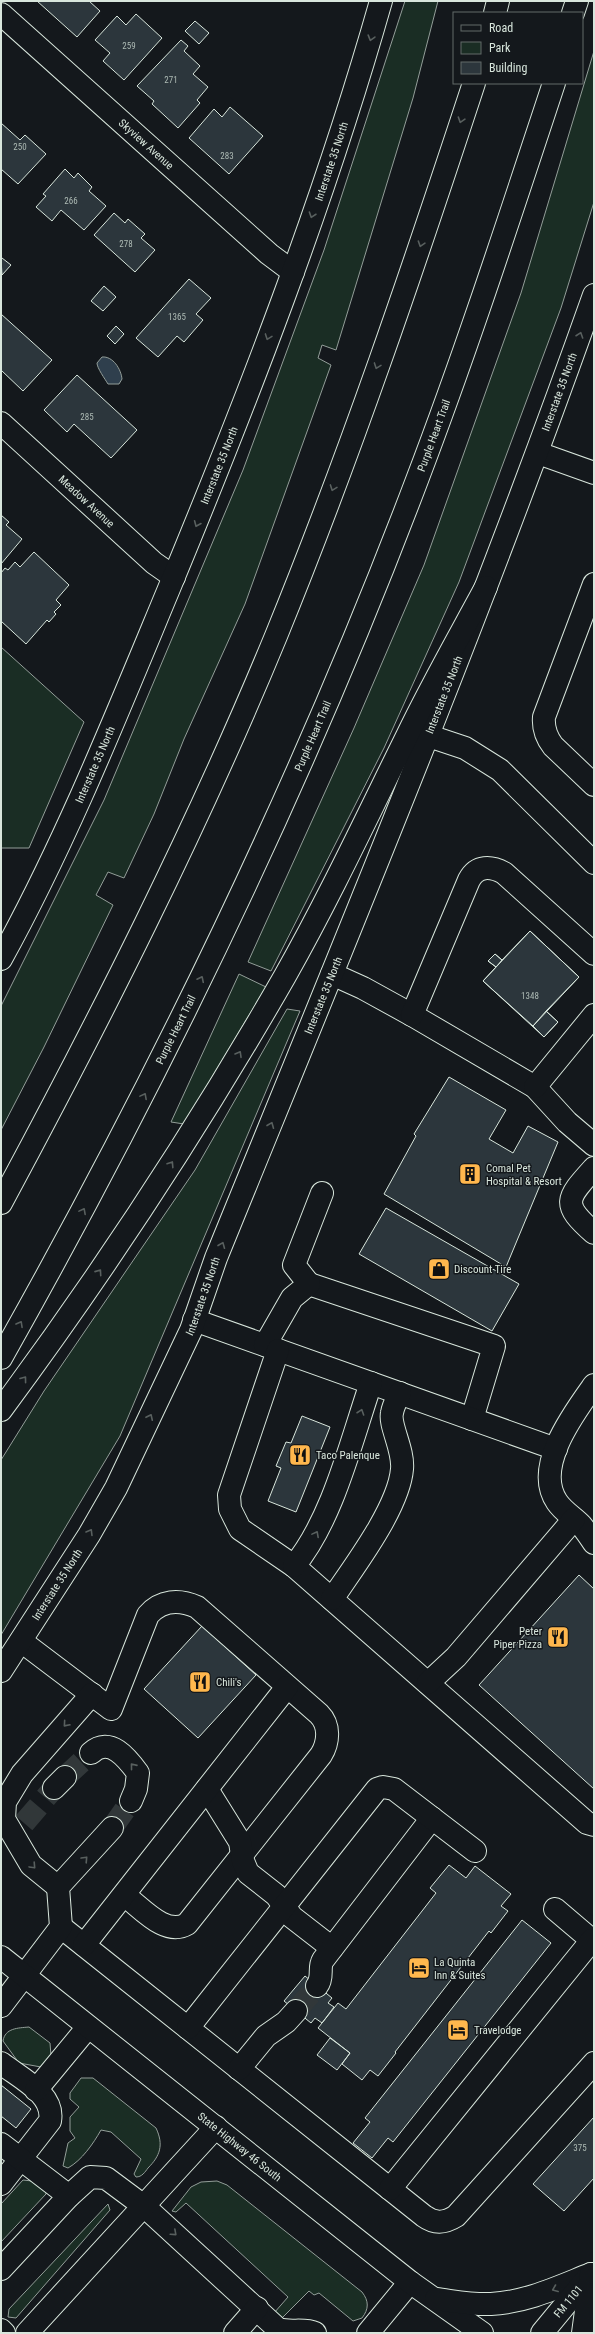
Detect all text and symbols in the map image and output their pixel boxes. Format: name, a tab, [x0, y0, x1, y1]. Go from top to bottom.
legend	[453, 12, 583, 84]
text: Road	[489, 21, 513, 35]
one-way arrow	[367, 35, 376, 42]
house number: 259	[122, 41, 136, 51]
text: Park	[489, 41, 511, 55]
text: Building	[489, 61, 527, 75]
house number: 271	[164, 75, 178, 85]
one-way arrow	[458, 116, 466, 123]
street label: Skyview Avenue	[116, 117, 176, 172]
street label: Interstate 35 North	[313, 120, 351, 203]
house number: 250	[13, 142, 27, 152]
house number: 283	[220, 151, 234, 161]
house number: 266	[64, 196, 78, 206]
one-way arrow	[309, 211, 317, 218]
house number: 278	[119, 239, 133, 249]
one-way arrow	[417, 240, 426, 247]
house number: 1365	[168, 312, 186, 322]
one-way arrow	[575, 332, 583, 339]
one-way arrow	[265, 334, 273, 341]
street label: Interstate 35 North	[539, 351, 580, 433]
one-way arrow	[374, 362, 382, 369]
street label: Purple Heart Trail	[415, 398, 453, 473]
house number: 285	[80, 412, 94, 422]
street label: Interstate 35 North	[198, 425, 241, 506]
street label: Meadow Avenue	[56, 473, 117, 530]
one-way arrow	[329, 485, 338, 492]
one-way arrow	[194, 520, 202, 528]
street label: Interstate 35 North	[423, 654, 465, 736]
street label: Purple Heart Trail	[292, 699, 334, 774]
street label: Interstate 35 North	[73, 724, 118, 805]
street label: Interstate 35 North	[302, 955, 345, 1036]
one-way arrow	[196, 976, 204, 983]
house number: 1348	[521, 991, 539, 1001]
street label: Purple Heart Trail	[153, 993, 199, 1067]
one-way arrow	[235, 1051, 242, 1058]
one-way arrow	[139, 1092, 146, 1100]
one-way arrow	[266, 1122, 274, 1129]
one-way arrow	[166, 1161, 174, 1168]
building icon: Comal Pet Hospital & Resort	[457, 1161, 483, 1187]
place label: Comal Pet Hospital & Resort	[486, 1162, 562, 1188]
one-way arrow	[78, 1208, 86, 1215]
one-way arrow	[217, 1242, 225, 1249]
street label: Interstate 35 North	[183, 1255, 223, 1338]
shop icon: Discount Tire	[426, 1256, 452, 1282]
place label: Discount Tire	[454, 1263, 511, 1276]
one-way arrow	[94, 1269, 101, 1276]
one-way arrow	[16, 1321, 23, 1328]
one-way arrow	[19, 1376, 27, 1383]
one-way arrow	[356, 1409, 365, 1416]
one-way arrow	[145, 1414, 153, 1421]
restaurant icon: Taco Palenque	[287, 1442, 313, 1468]
place label: Taco Palenque	[316, 1449, 380, 1462]
one-way arrow	[86, 1529, 93, 1536]
one-way arrow	[311, 1531, 319, 1538]
street label: Interstate 35 North	[30, 1547, 85, 1623]
restaurant icon: Peter Piper Pizza	[545, 1624, 571, 1650]
place label: Peter Piper Pizza	[493, 1625, 543, 1651]
restaurant icon: Chili's	[187, 1669, 213, 1695]
place label: Chili's	[216, 1676, 242, 1689]
one-way arrow	[64, 1719, 71, 1727]
one-way arrow	[130, 1763, 137, 1770]
one-way arrow	[80, 1856, 87, 1863]
one-way arrow	[28, 1861, 35, 1868]
hotel icon: La Quinta Inn & Suites	[406, 1955, 432, 1981]
place label: La Quinta Inn & Suites	[434, 1956, 485, 1982]
hotel icon: Travelodge	[445, 2017, 471, 2043]
place label: Travelodge	[474, 2024, 522, 2037]
street label: State Highway 46 South	[195, 2110, 284, 2184]
house number: 375	[573, 2143, 587, 2153]
one-way arrow	[169, 2228, 176, 2235]
street label: FM 1101	[551, 2283, 586, 2320]
one-way arrow	[551, 2284, 558, 2292]

